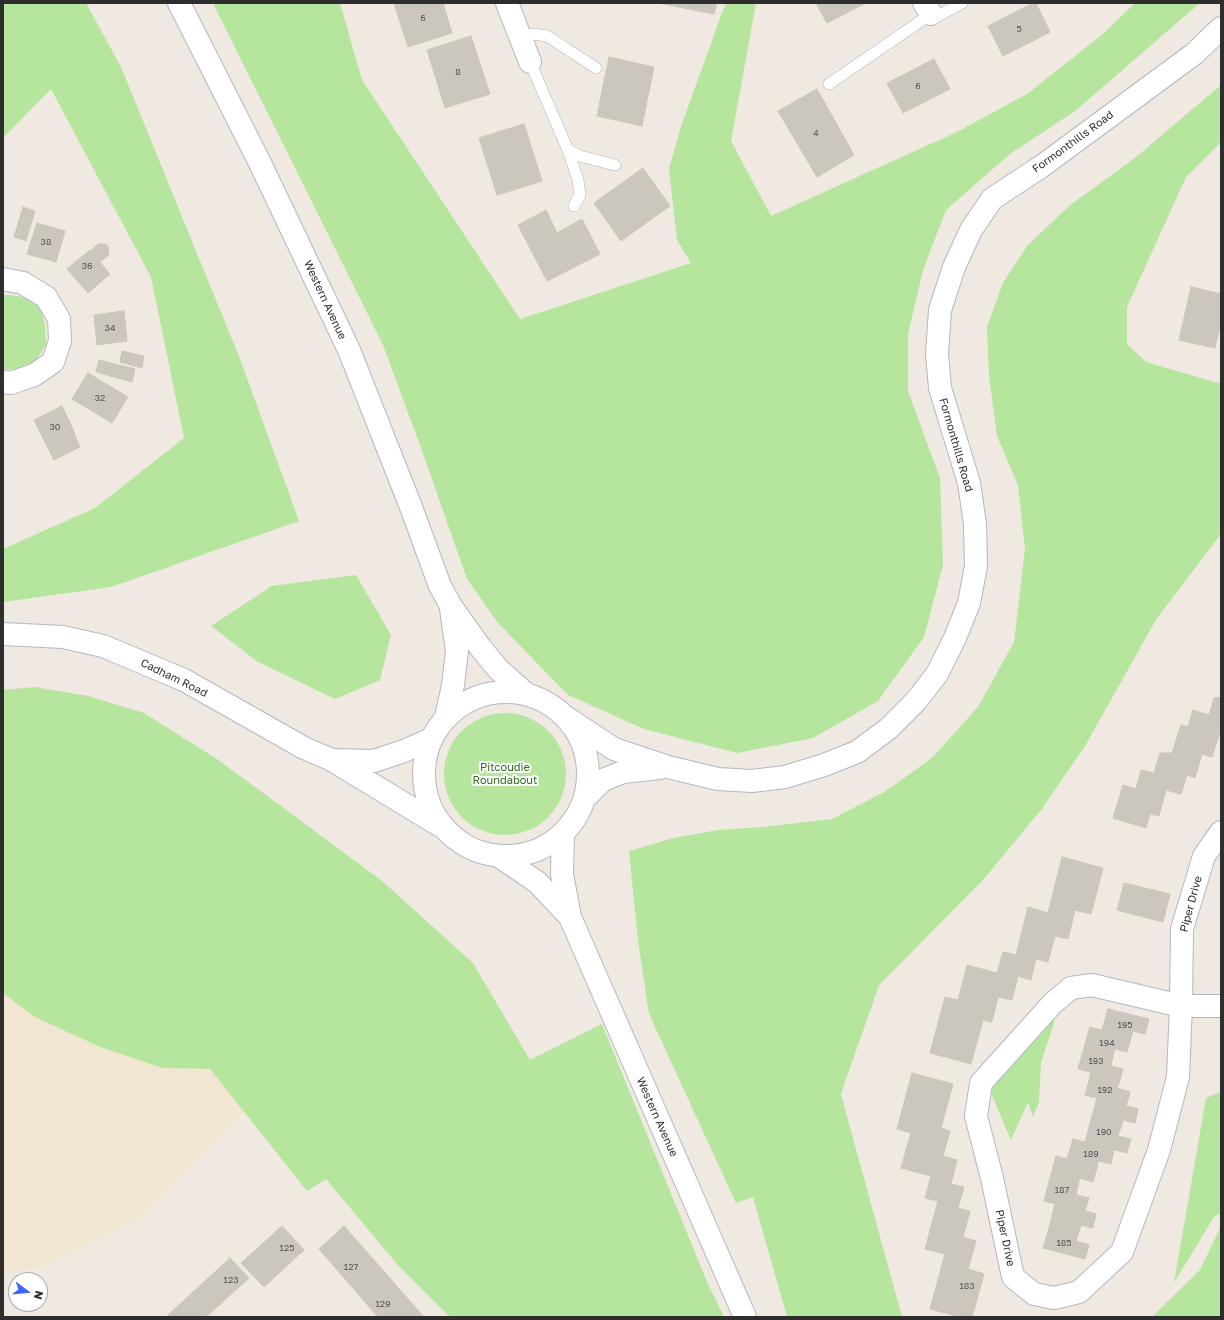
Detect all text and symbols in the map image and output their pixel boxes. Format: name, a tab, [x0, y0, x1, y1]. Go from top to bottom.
house number: 6	[420, 13, 426, 23]
house number: 5	[1016, 24, 1022, 34]
house number: 8	[455, 67, 461, 77]
house number: 6	[915, 81, 921, 91]
street label: Formonthills Road	[1030, 108, 1116, 176]
house number: 4	[813, 128, 819, 138]
house number: 38	[41, 237, 51, 247]
street label: Western Avenue	[301, 258, 349, 342]
house number: 36	[82, 261, 92, 271]
house number: 34	[105, 323, 115, 333]
house number: 32	[95, 393, 105, 403]
street label: Formonthills Road	[936, 397, 976, 493]
house number: 30	[50, 422, 60, 432]
street label: Cadham Road	[138, 656, 210, 700]
park label: Pitcoudie Roundabout	[473, 761, 537, 787]
street label: Piper Drive	[1177, 874, 1205, 934]
house number: 195	[1117, 1020, 1133, 1030]
house number: 194	[1099, 1038, 1115, 1048]
house number: 193	[1088, 1056, 1104, 1066]
street label: Western Avenue	[634, 1075, 680, 1159]
house number: 192	[1097, 1085, 1113, 1095]
house number: 190	[1096, 1127, 1112, 1137]
house number: 189	[1083, 1149, 1099, 1159]
house number: 187	[1055, 1185, 1069, 1195]
street label: Piper Drive	[993, 1208, 1017, 1268]
house number: 185	[1056, 1238, 1072, 1248]
house number: 125	[280, 1243, 294, 1253]
house number: 127	[344, 1262, 358, 1272]
north arrow	[8, 1272, 48, 1312]
house number: 123	[224, 1275, 238, 1285]
house number: 183	[959, 1281, 975, 1291]
text: N	[32, 1289, 46, 1301]
house number: 129	[375, 1299, 391, 1309]

